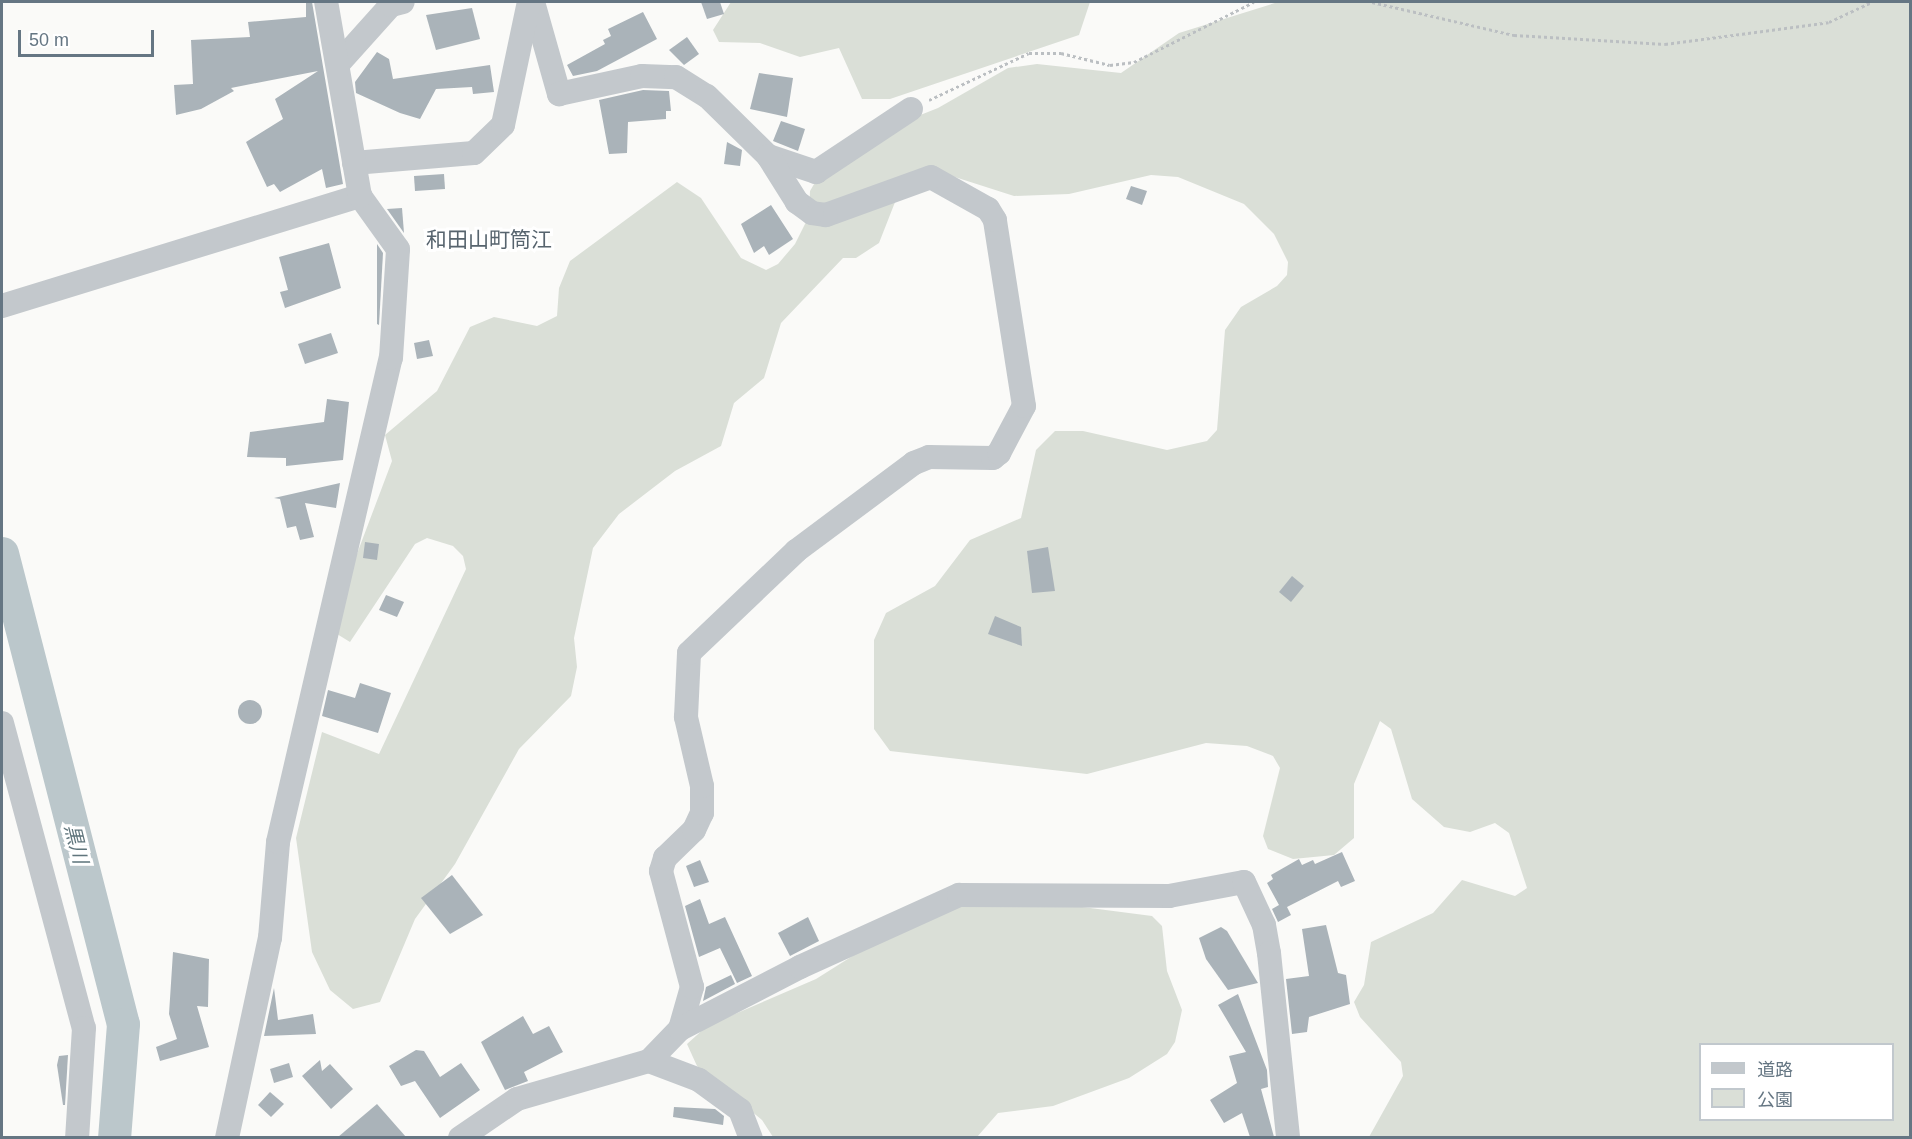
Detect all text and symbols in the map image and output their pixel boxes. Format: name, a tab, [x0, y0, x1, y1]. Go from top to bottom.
scale bar	[21, 18, 158, 56]
text: 50 m	[29, 30, 69, 50]
district label: 和田山町筒江	[426, 227, 552, 253]
water label: 黒川	[60, 822, 92, 866]
legend	[1699, 1043, 1894, 1121]
text: 道路	[1757, 1060, 1793, 1080]
text: 公園	[1757, 1090, 1793, 1110]

